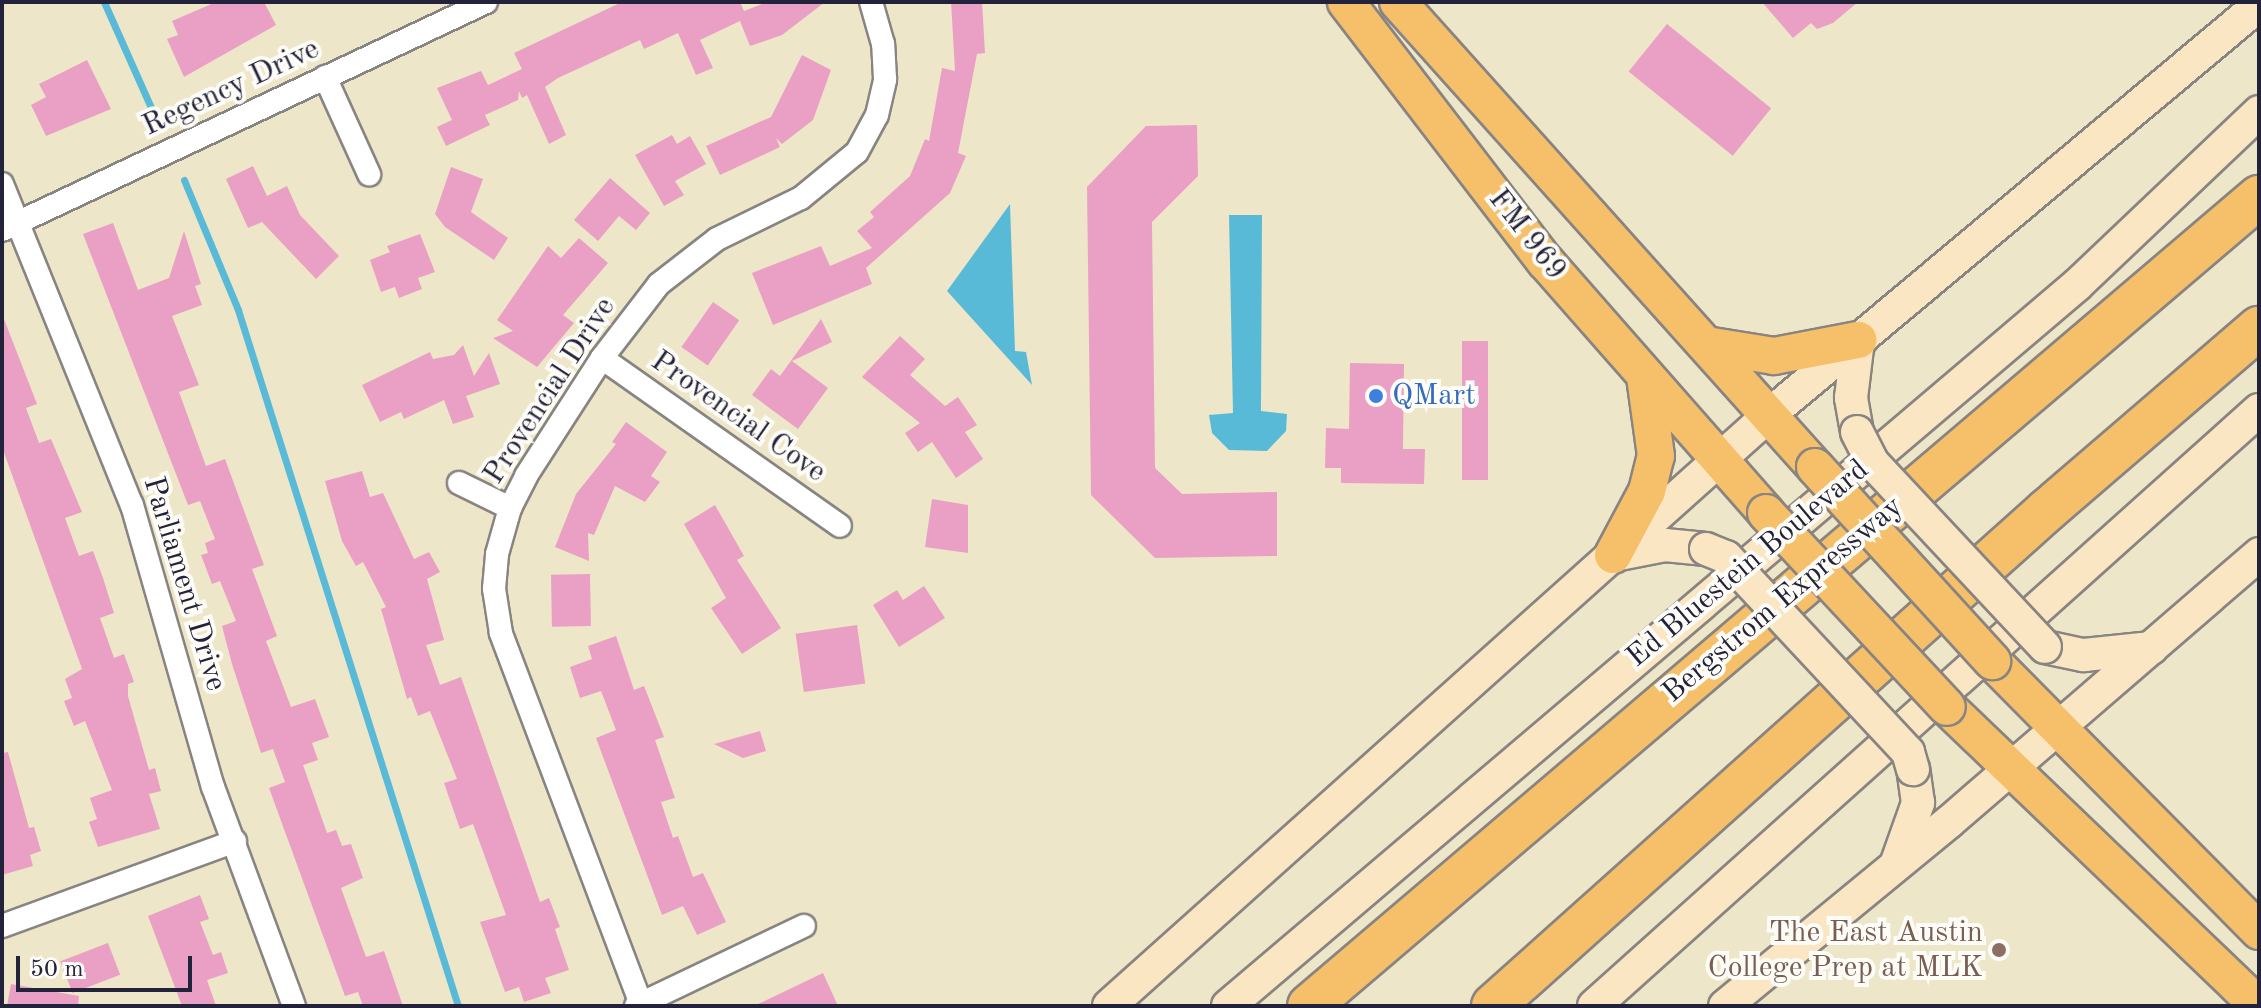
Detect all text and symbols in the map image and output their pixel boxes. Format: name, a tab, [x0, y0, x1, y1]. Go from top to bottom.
street label: Regency Drive	[137, 31, 325, 145]
street label: FM 969	[1480, 182, 1574, 288]
street label: Provencial Drive	[476, 291, 624, 491]
street label: Provencial Cove	[644, 343, 832, 491]
place label: QMart	[1392, 378, 1476, 414]
marker: QMart	[1367, 387, 1385, 405]
street label: Ed Bluestein Boulevard	[1620, 452, 1876, 676]
street label: Parliament Drive	[134, 473, 234, 695]
street label: Bergstrom Expressway	[1656, 489, 1910, 711]
place label: The East Austin College Prep at MLK	[1708, 915, 1983, 986]
scale bar	[20, 940, 196, 990]
marker: The East Austin College Prep at MLK	[1990, 941, 2008, 959]
text: 50 m	[30, 958, 84, 982]

